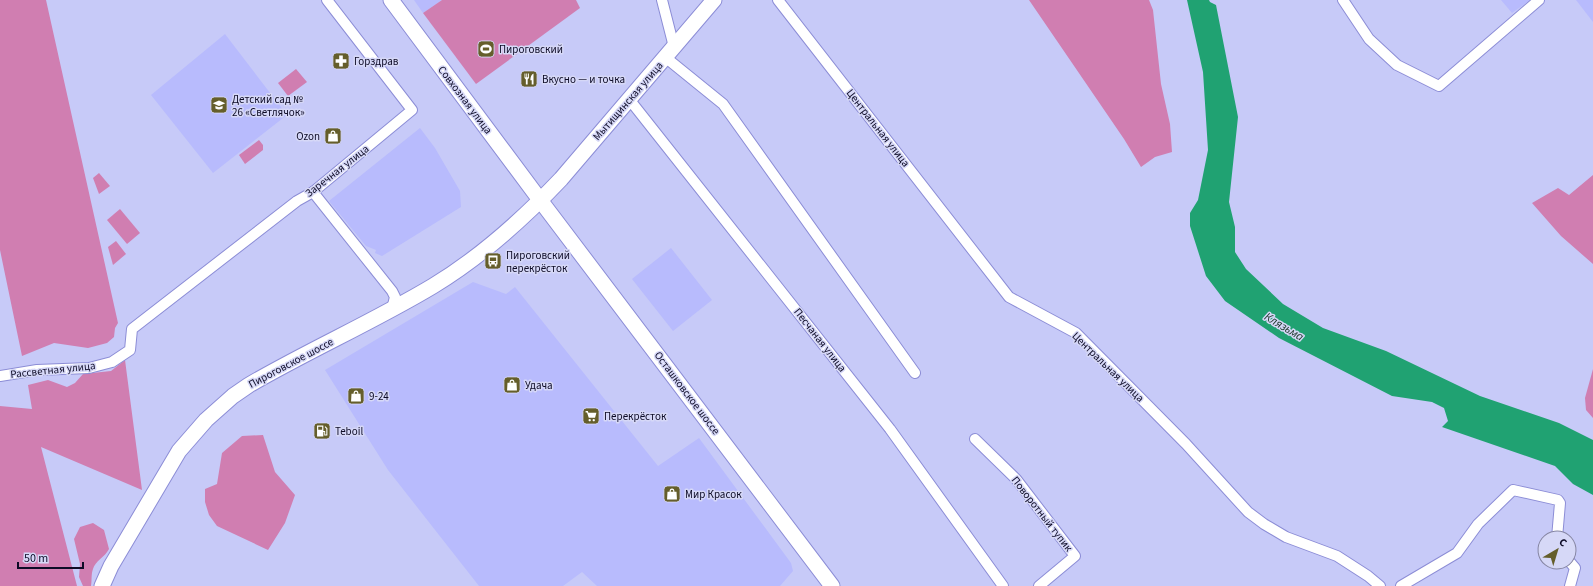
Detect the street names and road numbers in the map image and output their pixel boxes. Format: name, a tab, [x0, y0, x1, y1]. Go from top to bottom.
street label: Мытищинская улица	[590, 58, 666, 144]
street label: Совхозная улица	[434, 63, 496, 137]
street label: Центральная улица	[843, 86, 913, 170]
street label: Заречная улица	[302, 141, 372, 201]
street label: Песчаная улица	[790, 305, 850, 375]
street label: Центральная улица	[1069, 329, 1147, 405]
street label: Пироговское шоссе	[246, 334, 337, 392]
street label: Осташковское шоссе	[651, 348, 724, 438]
street label: Рассветная улица	[10, 358, 96, 382]
street label: Поворотный тупик	[1008, 473, 1076, 555]

